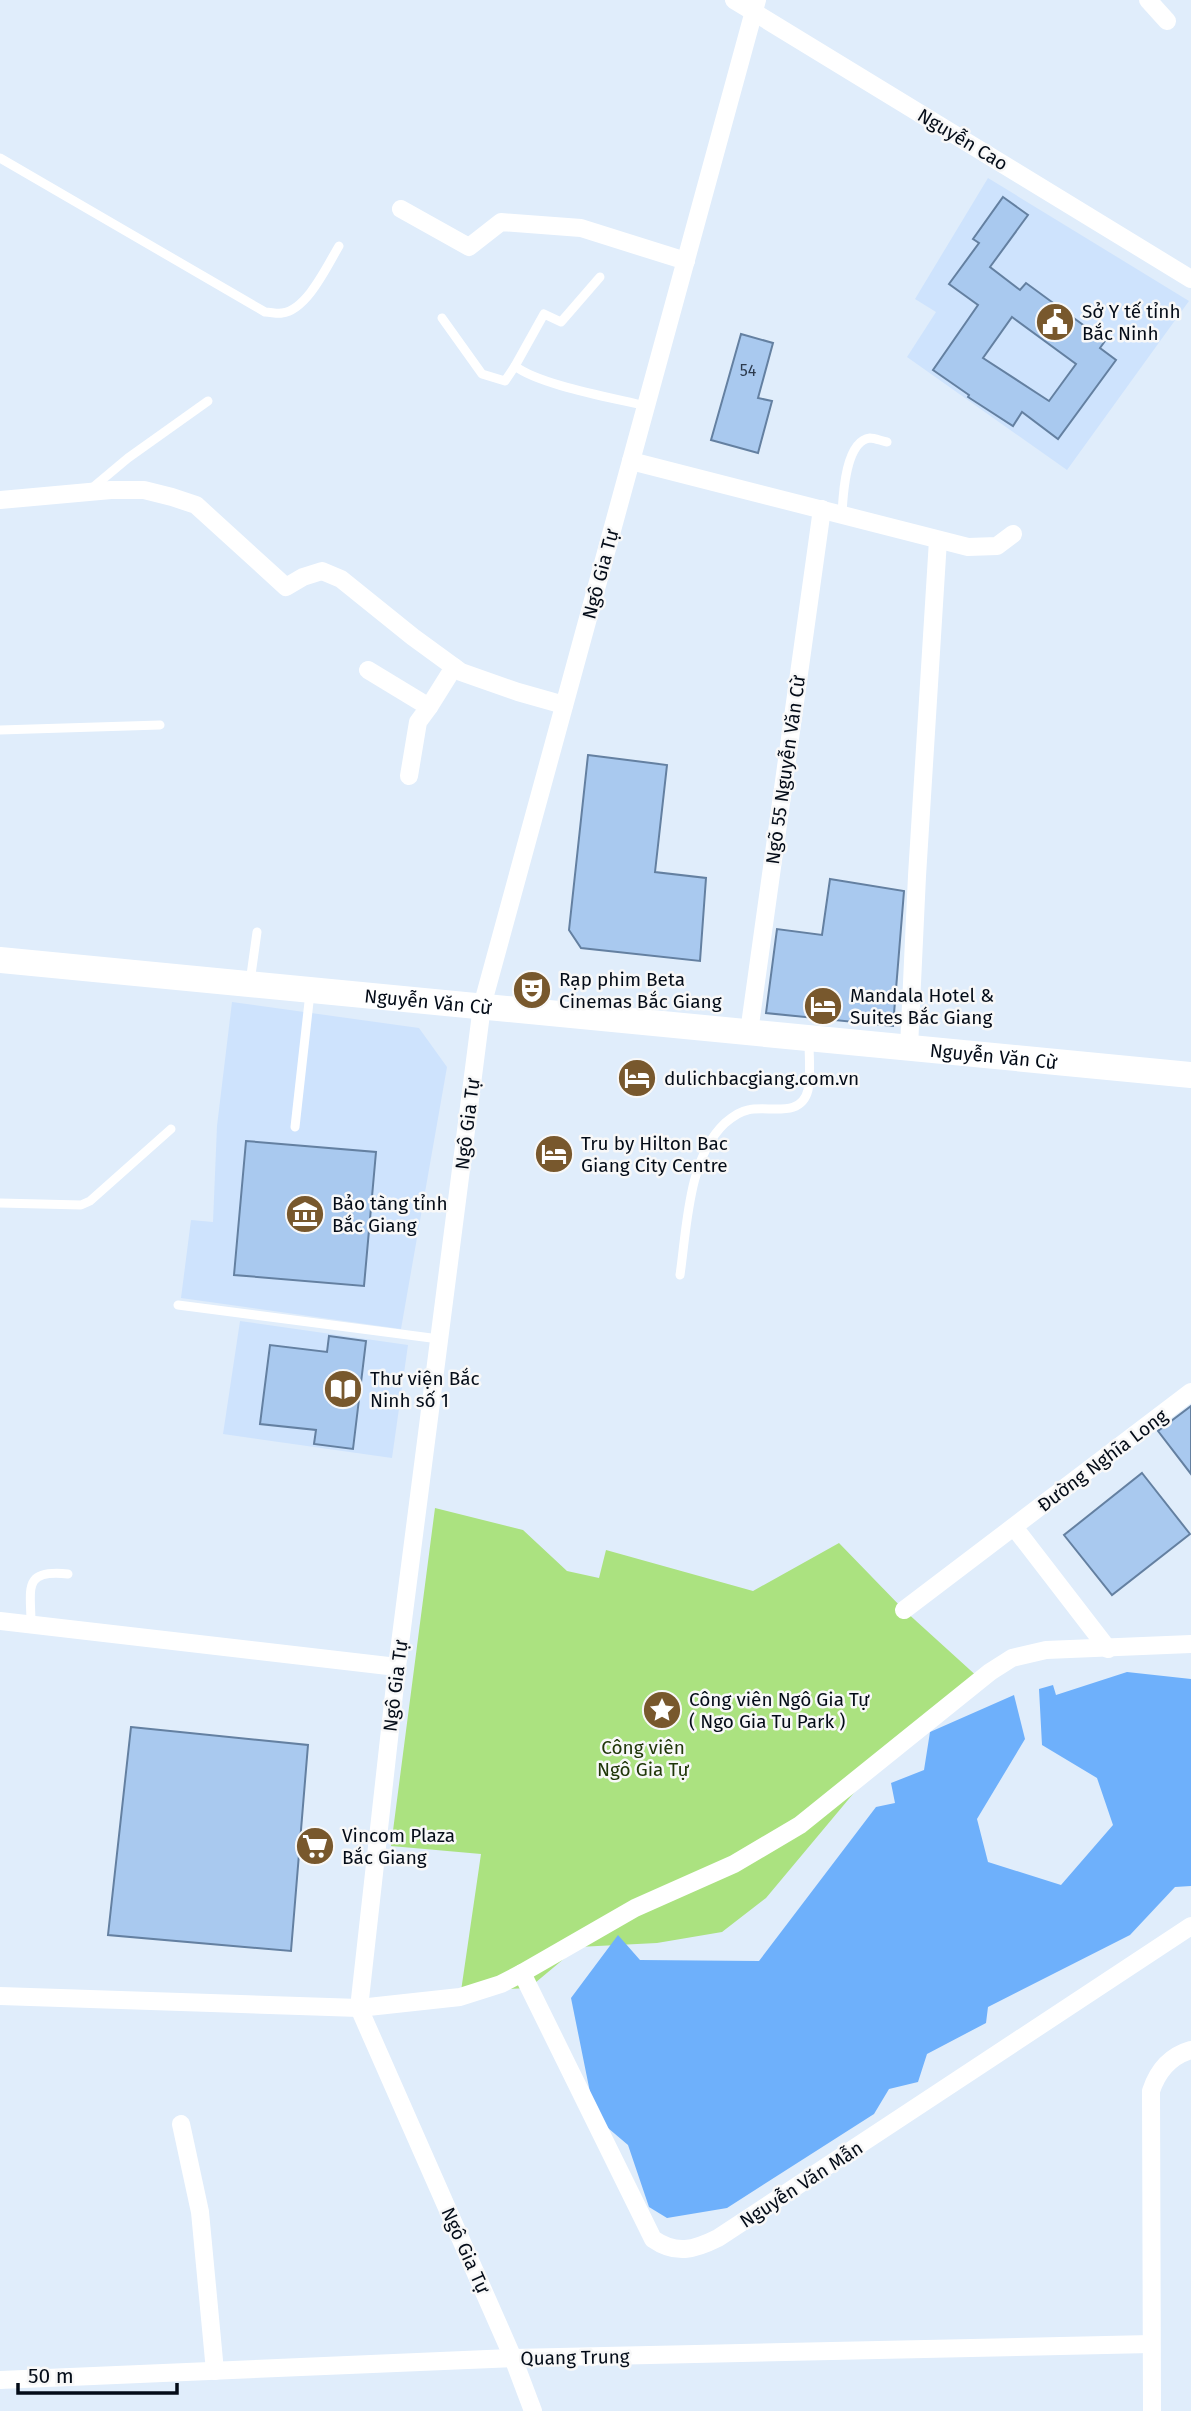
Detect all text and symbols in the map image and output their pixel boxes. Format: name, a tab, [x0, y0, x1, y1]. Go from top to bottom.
street label: Nguyễn Cao	[913, 103, 1012, 175]
place label: Sở Y tế tỉnh Bắc Ninh	[1082, 300, 1181, 345]
public building icon: Sở Y tế tỉnh Bắc Ninh	[1034, 301, 1076, 343]
house number: 54	[740, 361, 757, 380]
street label: Ngô Gia Tự	[577, 526, 624, 621]
street label: Ngõ 55 Nguyễn Văn Cừ	[761, 674, 810, 866]
place label: Rạp phim Beta Cinemas Bắc Giang	[559, 968, 722, 1013]
theatre icon: Rạp phim Beta Cinemas Bắc Giang	[511, 969, 553, 1011]
street label: Nguyễn Văn Cừ	[363, 984, 493, 1019]
place label: Mandala Hotel & Suites Bắc Giang	[850, 984, 994, 1029]
hotel icon: Mandala Hotel & Suites Bắc Giang	[802, 985, 844, 1027]
street label: Nguyễn Văn Cừ	[929, 1039, 1059, 1074]
hotel icon: dulichbacgiang.com.vn	[616, 1057, 658, 1099]
place label: dulichbacgiang.com.vn	[664, 1067, 859, 1090]
street label: Ngô Gia Tự	[450, 1076, 485, 1171]
place label: Tru by Hilton Bac Giang City Centre	[581, 1132, 728, 1177]
hotel icon: Tru by Hilton Bac Giang City Centre	[533, 1133, 575, 1175]
place label: Bảo tàng tỉnh Bắc Giang	[332, 1192, 448, 1237]
museum icon: Bảo tàng tỉnh Bắc Giang	[284, 1193, 326, 1235]
place label: Thư viện Bắc Ninh số 1	[370, 1367, 480, 1412]
library icon: Thư viện Bắc Ninh số 1	[322, 1368, 364, 1410]
street label: Đường Nghĩa Long	[1033, 1404, 1172, 1517]
street label: Ngô Gia Tự	[378, 1638, 413, 1733]
place label: Công viên Ngô Gia Tự ( Ngo Gia Tu Park )	[689, 1688, 870, 1733]
place icon: Công viên Ngô Gia Tự ( Ngo Gia Tu Park )	[641, 1689, 683, 1731]
park label: Công viên Ngô Gia Tự	[597, 1736, 690, 1781]
place label: Vincom Plaza Bắc Giang	[342, 1824, 455, 1869]
supermarket icon: Vincom Plaza Bắc Giang	[294, 1825, 336, 1867]
street label: Nguyễn Văn Mẫn	[735, 2136, 867, 2233]
street label: Ngô Gia Tự	[436, 2204, 495, 2297]
street label: Quang Trung	[520, 2345, 630, 2370]
scale bar	[18, 2352, 177, 2396]
text: 50 m	[28, 2363, 74, 2389]

